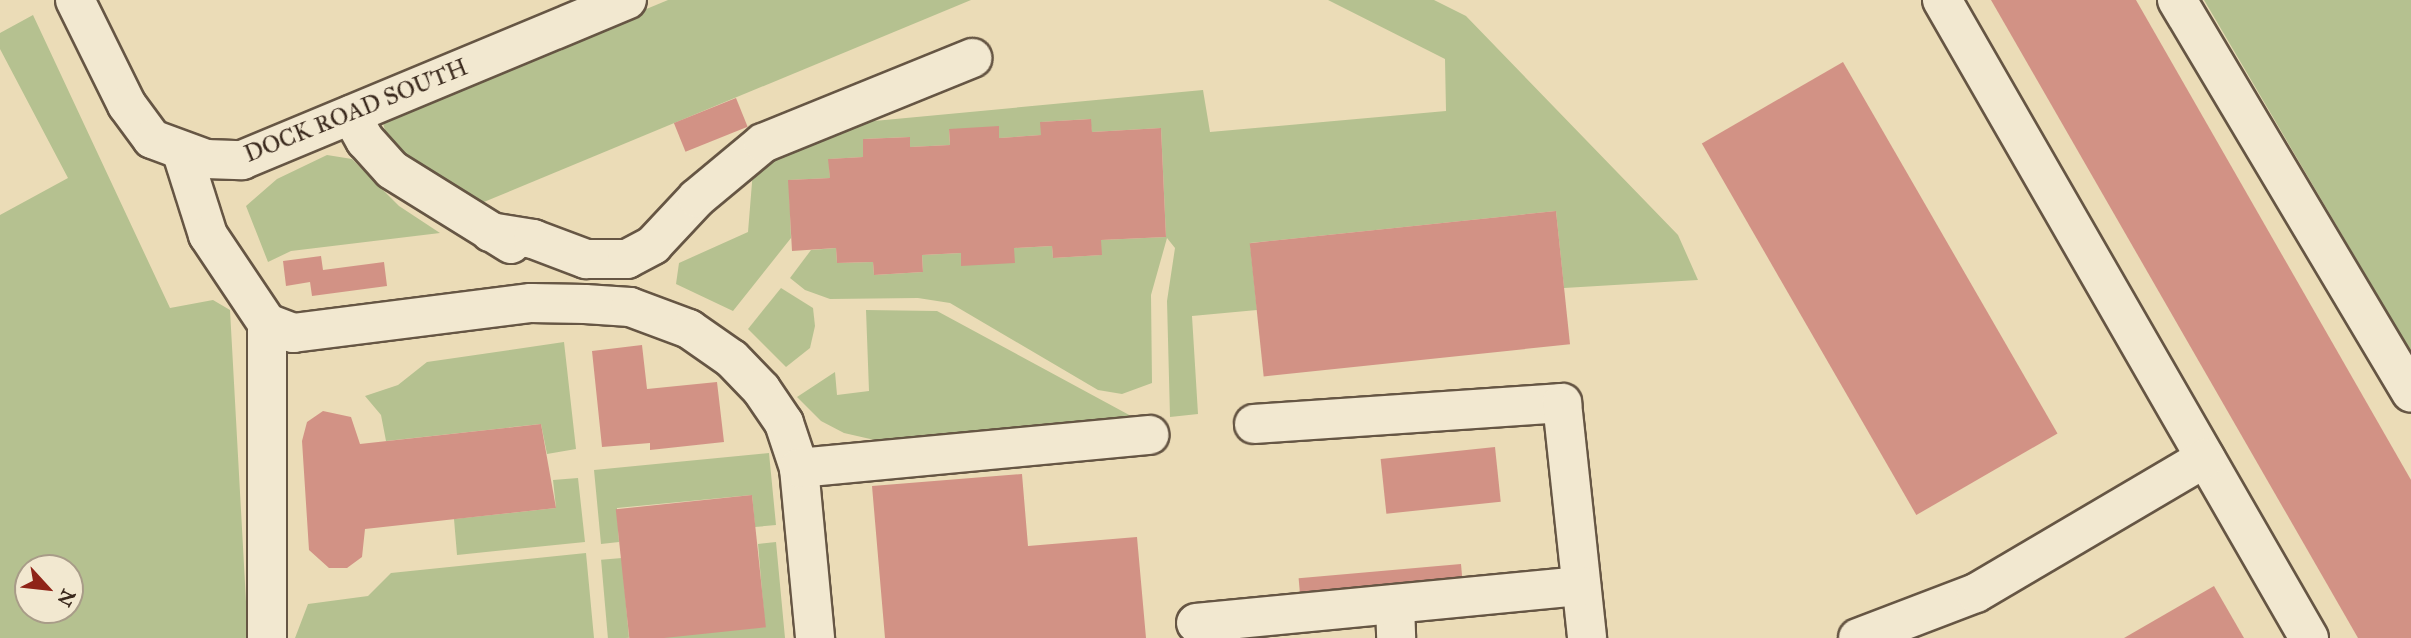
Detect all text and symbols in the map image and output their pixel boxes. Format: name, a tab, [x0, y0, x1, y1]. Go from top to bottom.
street label: DOCK ROAD SOUTH	[240, 53, 472, 169]
north arrow	[14, 554, 84, 624]
text: N	[52, 585, 80, 610]

